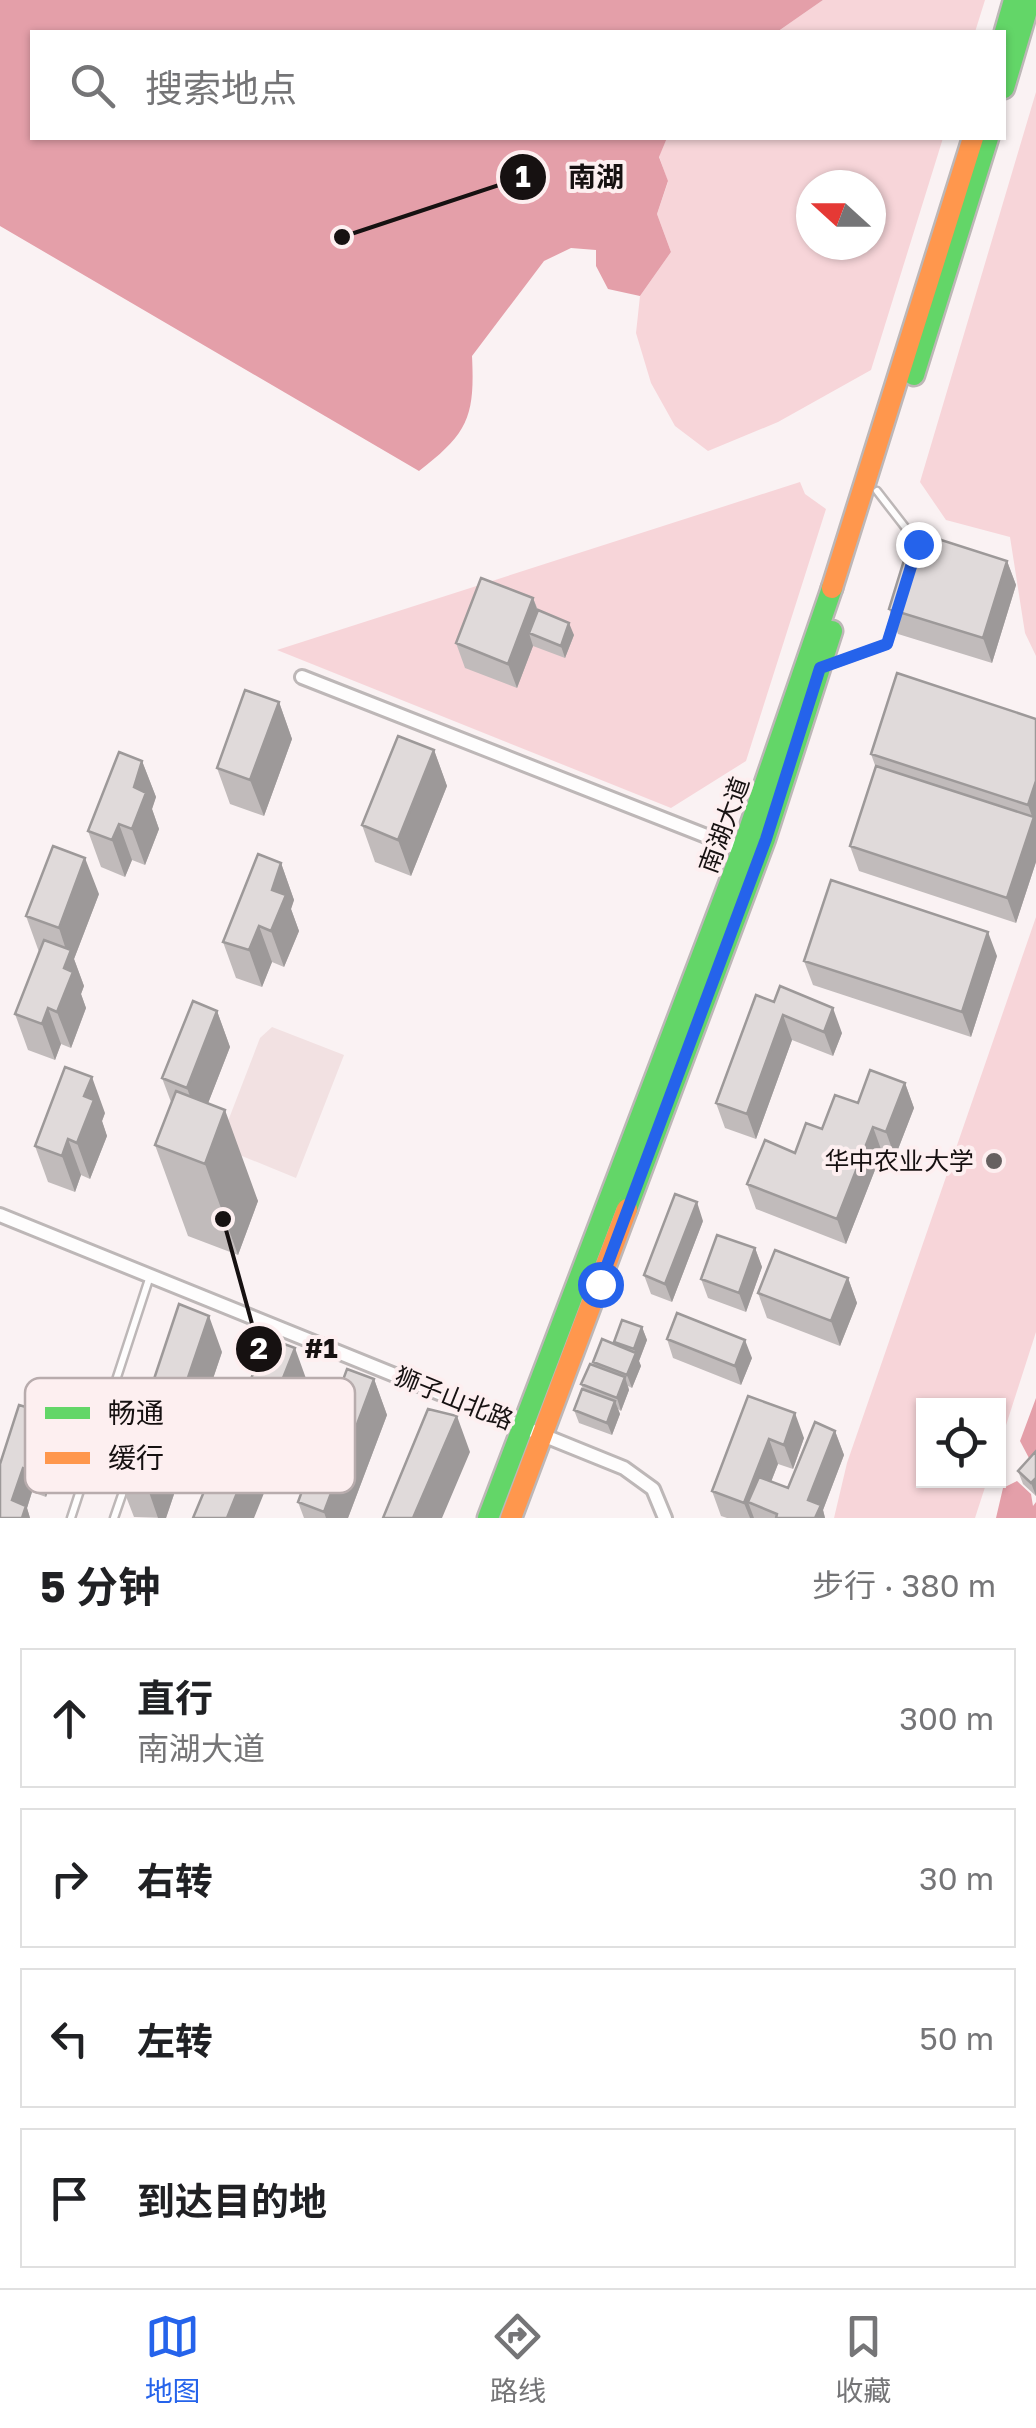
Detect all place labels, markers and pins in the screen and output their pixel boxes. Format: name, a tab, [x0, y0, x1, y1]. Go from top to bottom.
callout: 南湖	[498, 148, 644, 206]
place label: 华中农业大学	[824, 1145, 974, 1176]
marker: 华中农业大学	[983, 1150, 1005, 1172]
callout: #1	[234, 1320, 358, 1378]

